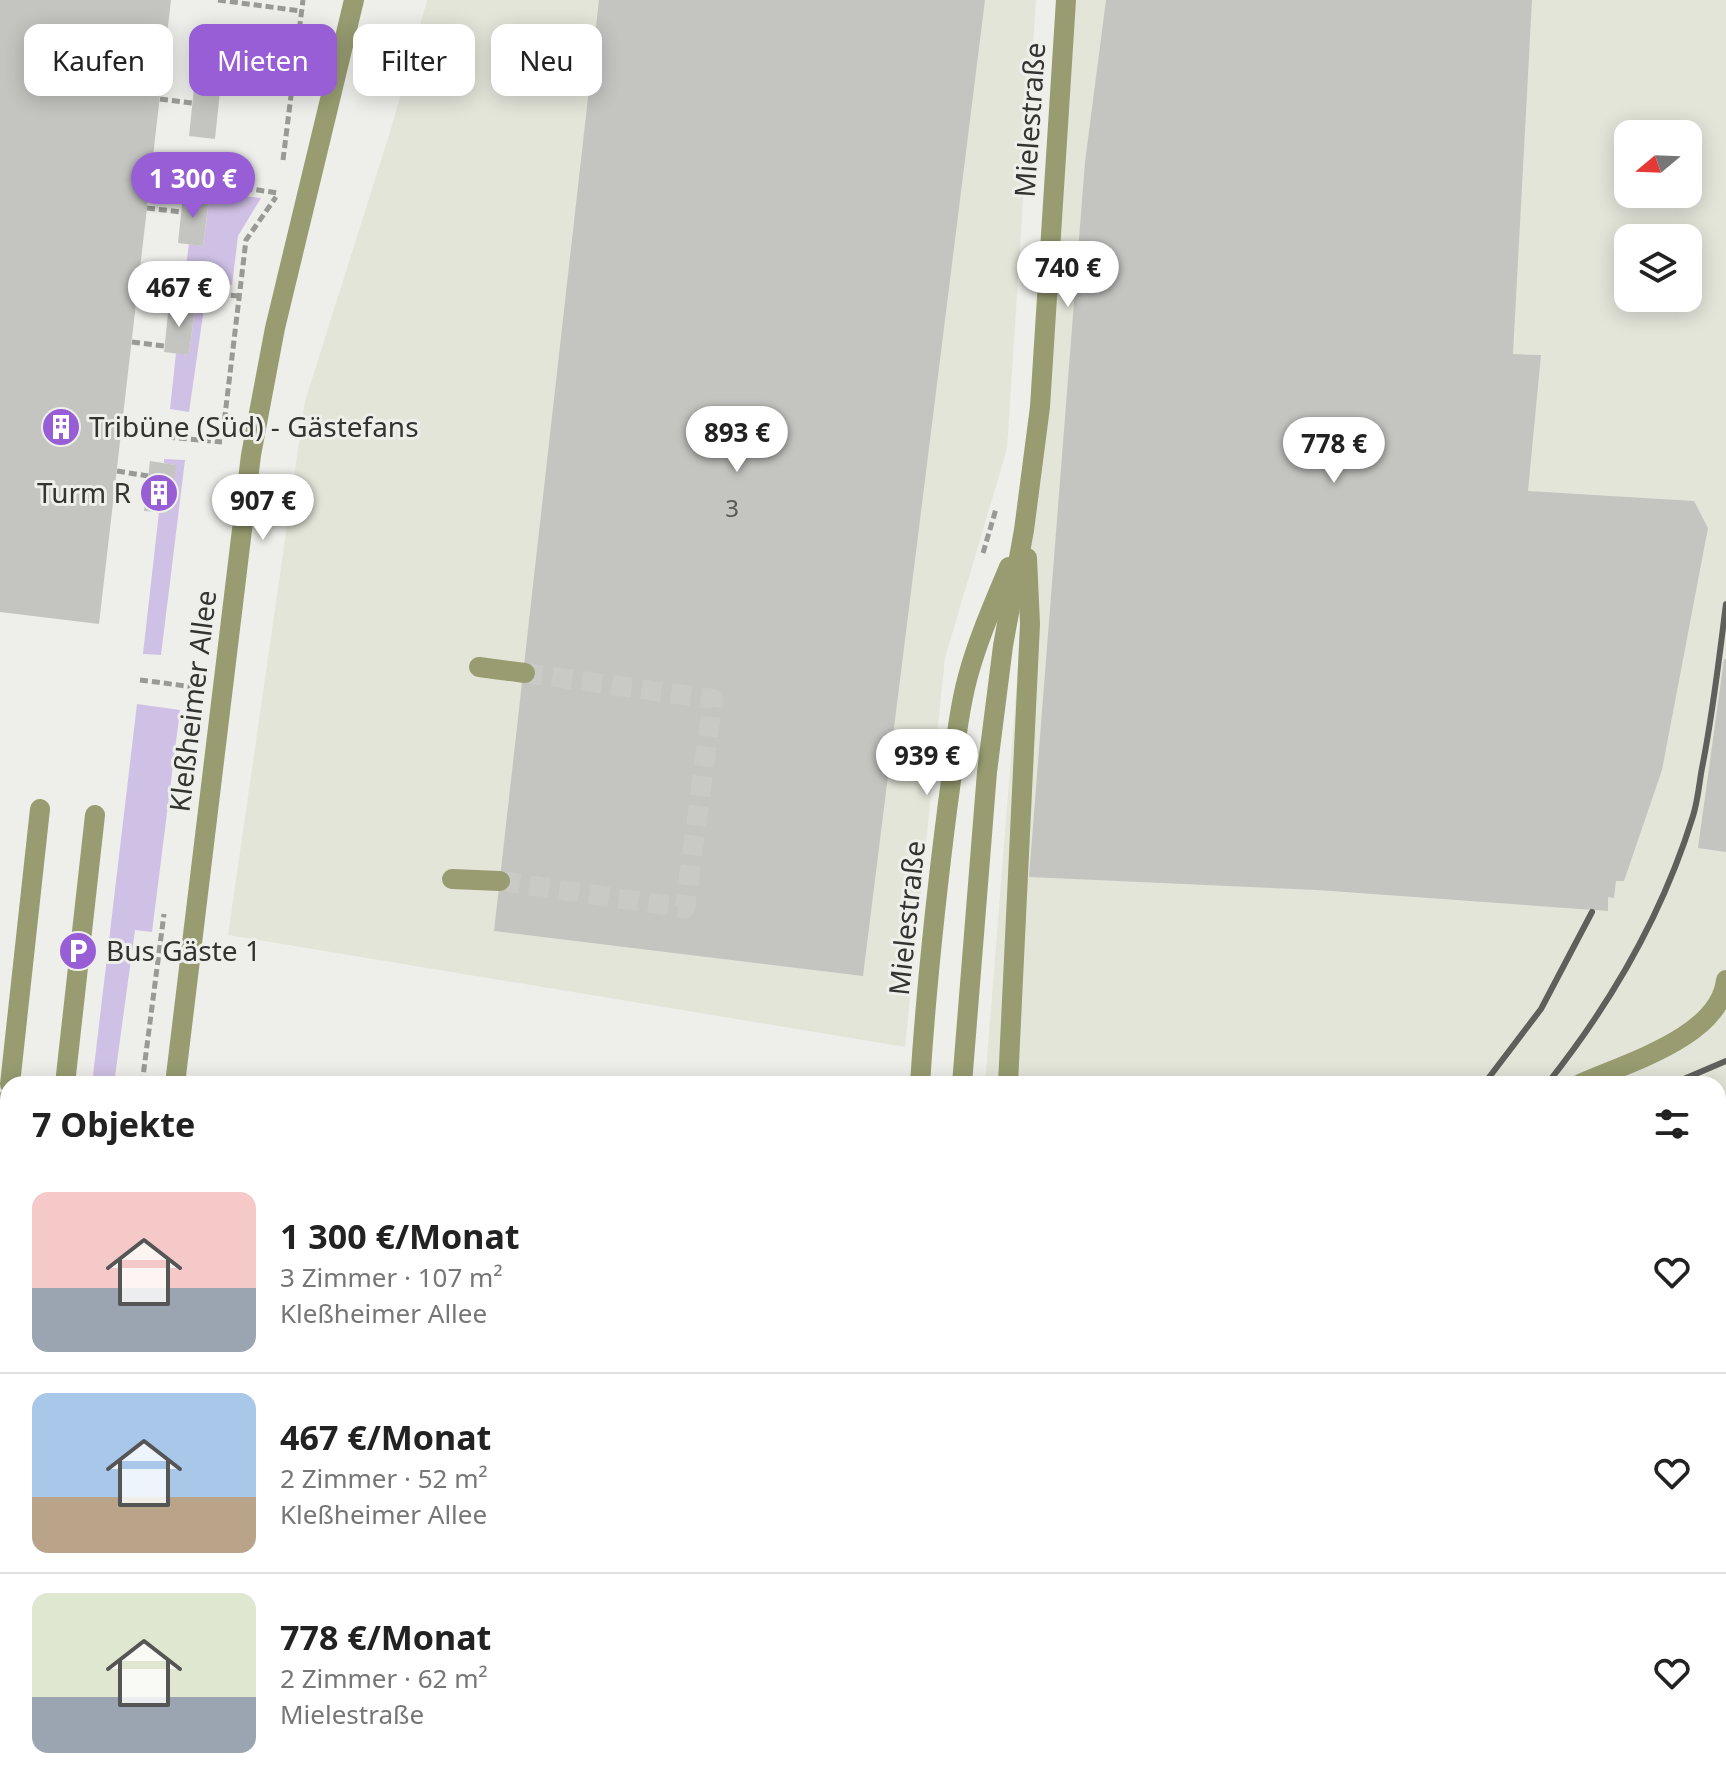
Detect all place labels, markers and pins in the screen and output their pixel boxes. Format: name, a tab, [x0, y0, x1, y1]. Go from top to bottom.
pin: 1 300 €	[119, 152, 267, 220]
pin: 740 €	[1012, 241, 1124, 309]
pin: 467 €	[123, 261, 235, 329]
building icon: Tribüne (Süd) - Gästefans	[40, 406, 82, 448]
pin: 893 €	[681, 406, 793, 474]
place label: Tribüne (Süd) - Gästefans	[89, 407, 419, 445]
pin: 778 €	[1278, 417, 1390, 485]
building icon: Turm R	[138, 472, 180, 514]
place label: Turm R	[37, 473, 131, 511]
pin: 907 €	[207, 474, 319, 542]
pin: 939 €	[871, 729, 983, 797]
parking icon: Bus Gäste 1	[57, 930, 99, 972]
place label: Bus Gäste 1	[106, 931, 261, 969]

